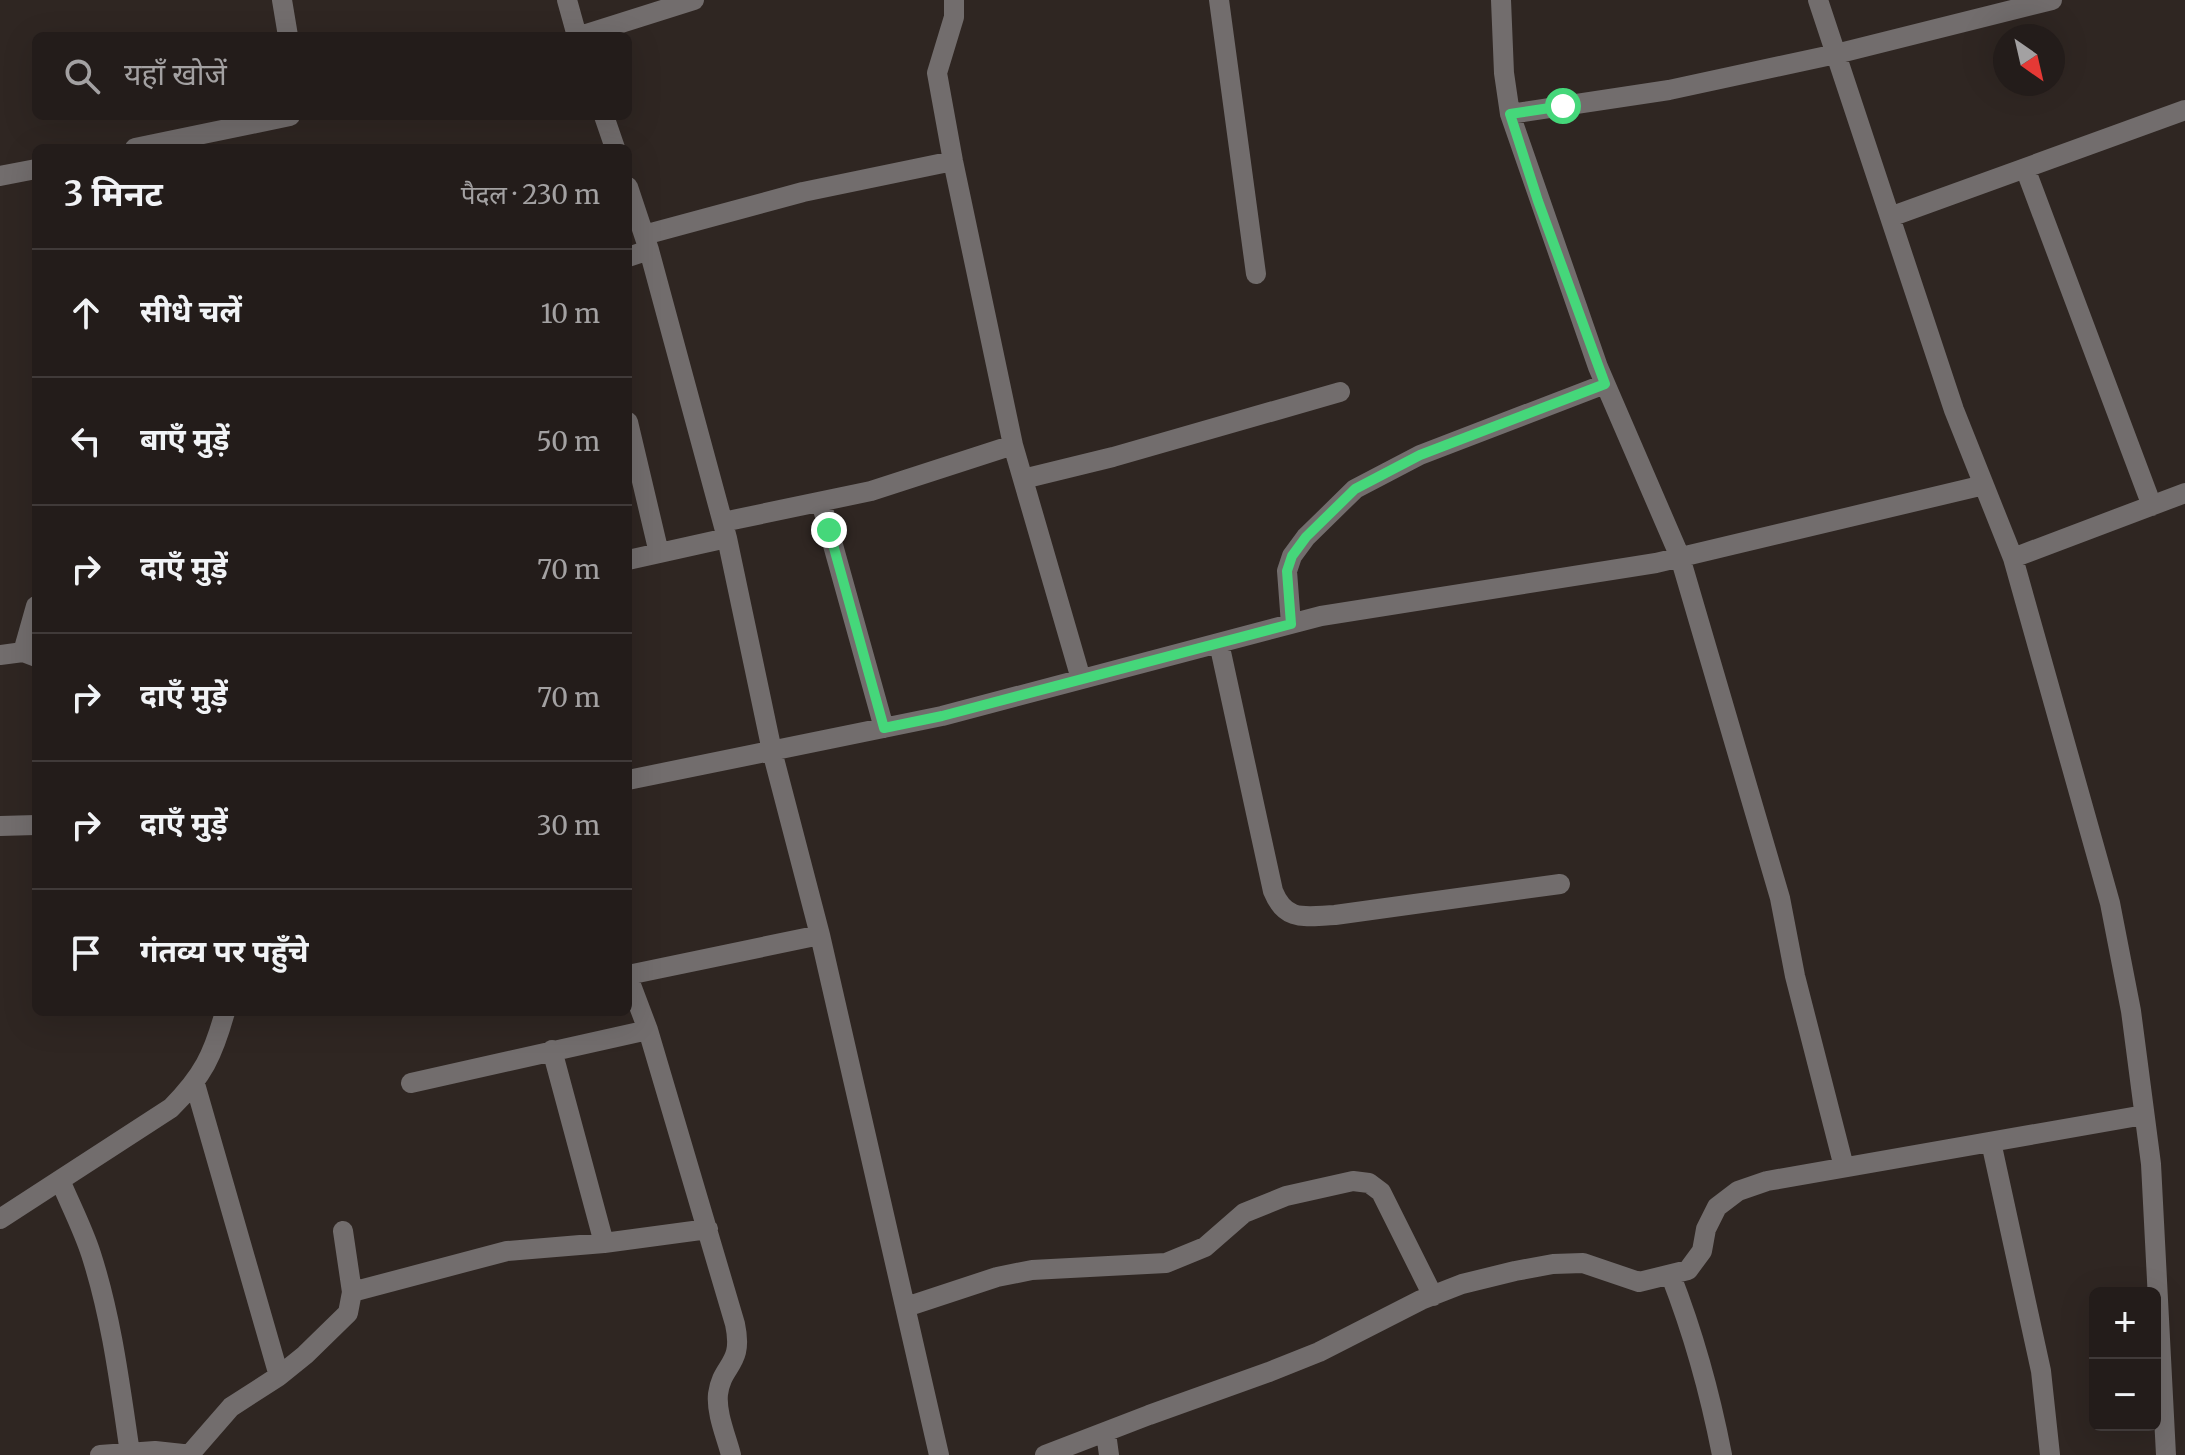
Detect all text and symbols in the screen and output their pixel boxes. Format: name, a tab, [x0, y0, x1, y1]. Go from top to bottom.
north arrow	[1993, 24, 2065, 96]
search box	[32, 32, 632, 120]
icon: search	[60, 54, 104, 98]
text: यहाँ खोजें	[124, 55, 227, 93]
route start	[1545, 88, 1581, 124]
text: 3 मिनट	[64, 173, 163, 215]
text: पैदल · 230 m	[461, 178, 600, 211]
icon: ahead	[64, 291, 108, 335]
text: सीधे चलें	[140, 292, 242, 330]
text: 10 m	[541, 297, 600, 330]
icon: left	[64, 419, 108, 463]
text: बाएँ मुड़ें	[140, 420, 229, 458]
text: 50 m	[536, 425, 600, 458]
route end	[811, 512, 847, 548]
icon: right	[64, 547, 108, 591]
text: दाएँ मुड़ें	[140, 548, 228, 586]
text: 70 m	[537, 553, 600, 586]
icon: right	[64, 675, 108, 719]
text: दाएँ मुड़ें	[140, 676, 228, 714]
text: 70 m	[537, 681, 600, 714]
icon: right	[64, 803, 108, 847]
text: दाएँ मुड़ें	[140, 804, 228, 842]
text: 30 m	[537, 809, 600, 842]
icon: arrive	[64, 931, 108, 975]
text: गंतव्य पर पहुँचे	[140, 932, 308, 970]
map controls	[2089, 1287, 2161, 1431]
button: +	[2089, 1287, 2161, 1359]
button: −	[2089, 1359, 2161, 1431]

